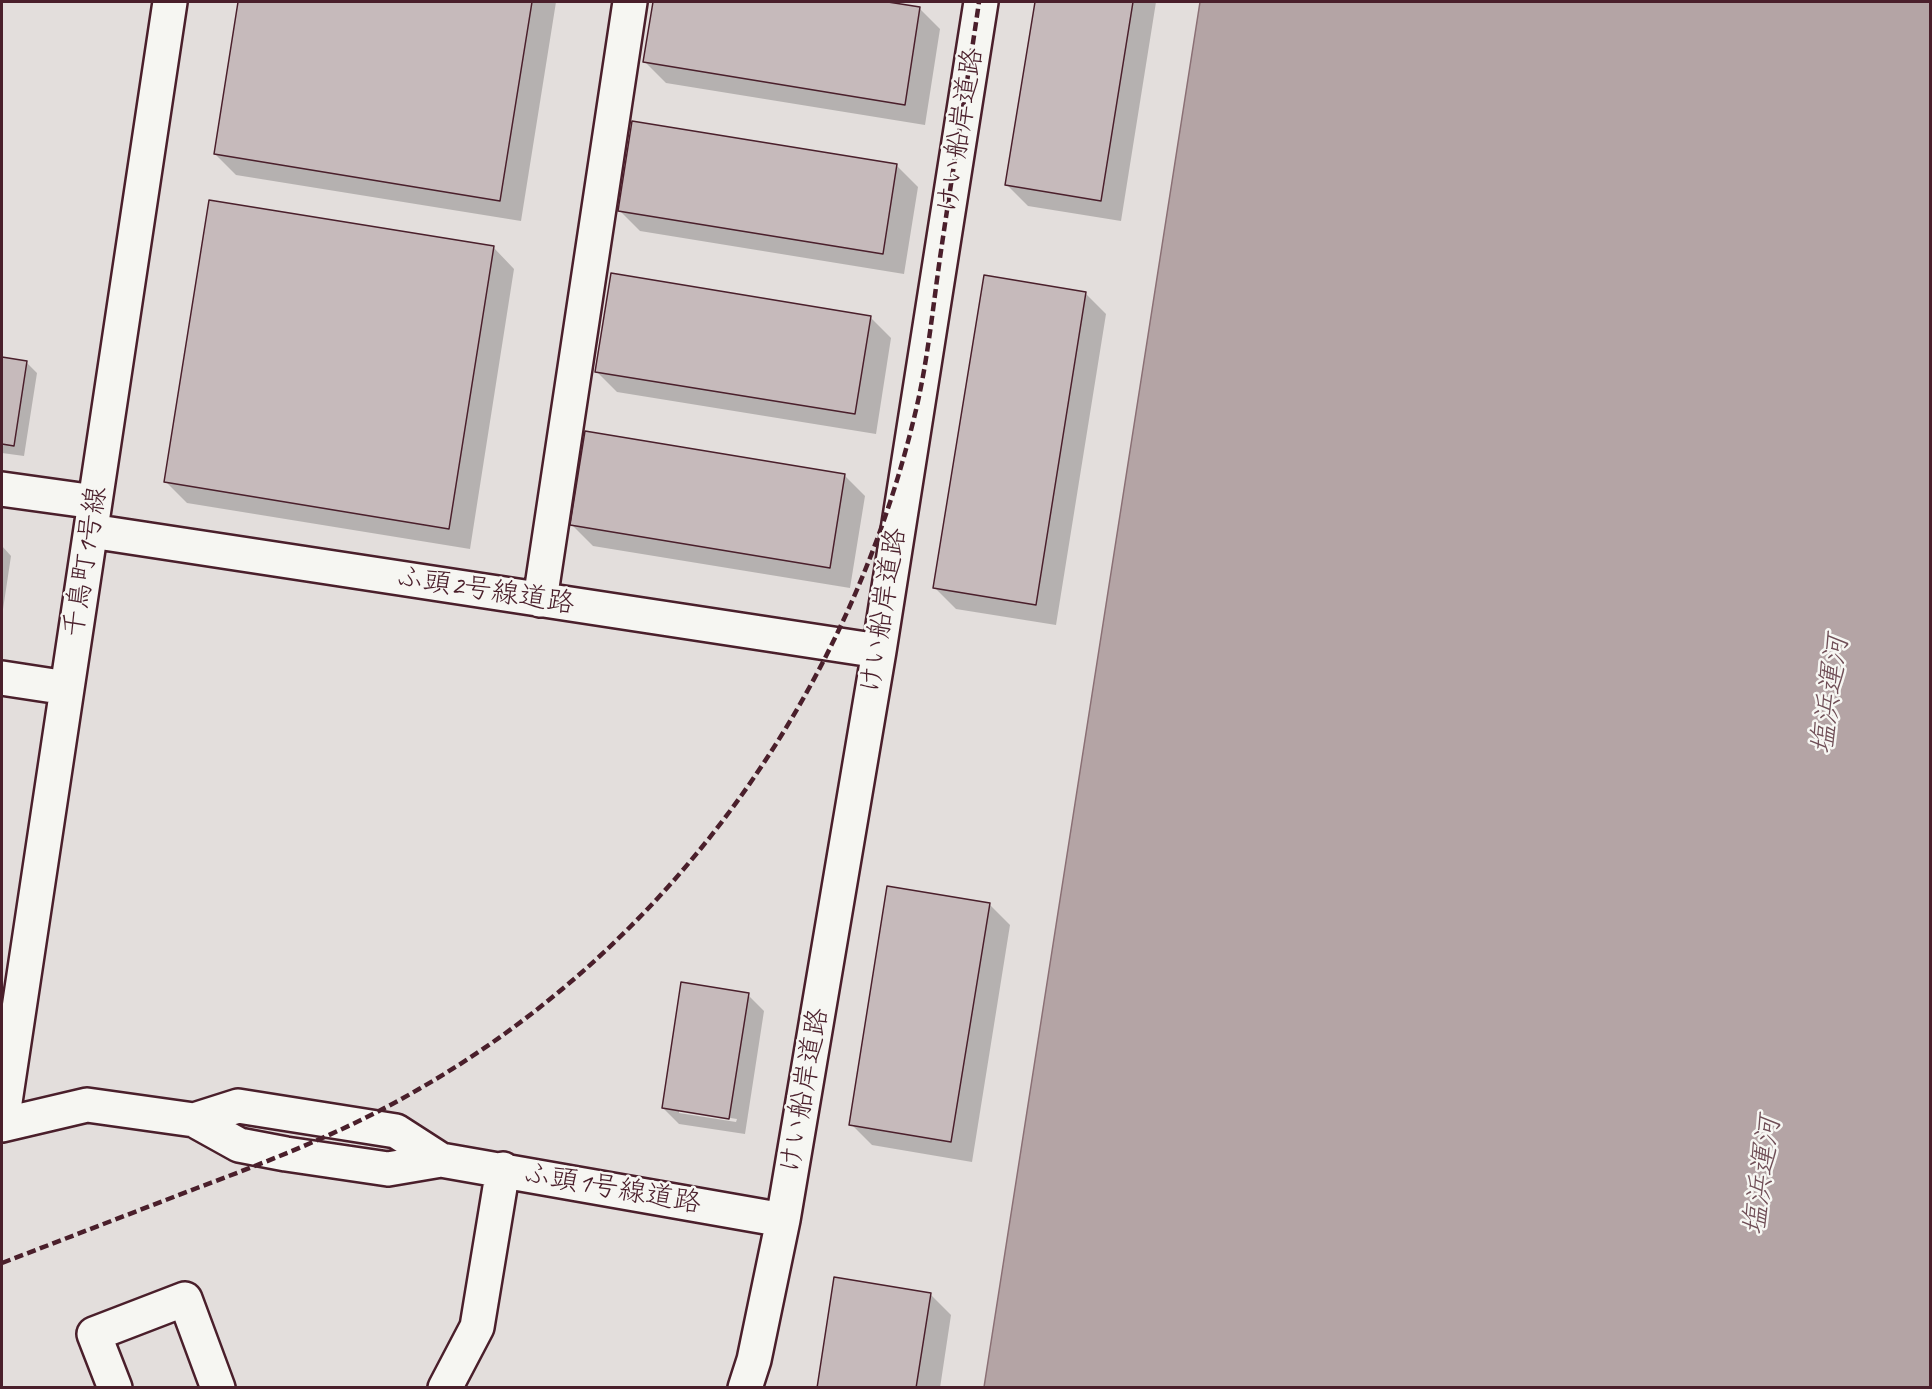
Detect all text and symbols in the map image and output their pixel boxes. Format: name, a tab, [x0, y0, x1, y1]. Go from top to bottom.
street label: けい船岸道路	[931, 45, 991, 217]
street label: 千鳥町1号線	[57, 484, 115, 640]
street label: けい船岸道路	[854, 525, 914, 697]
street label: ふ頭2号線道路	[393, 560, 577, 622]
water label: 塩浜運河	[1805, 633, 1857, 757]
street label: けい船岸道路	[774, 1005, 836, 1177]
water label: 塩浜運河	[1737, 1114, 1789, 1238]
street label: ふ頭1号線道路	[520, 1157, 704, 1221]

